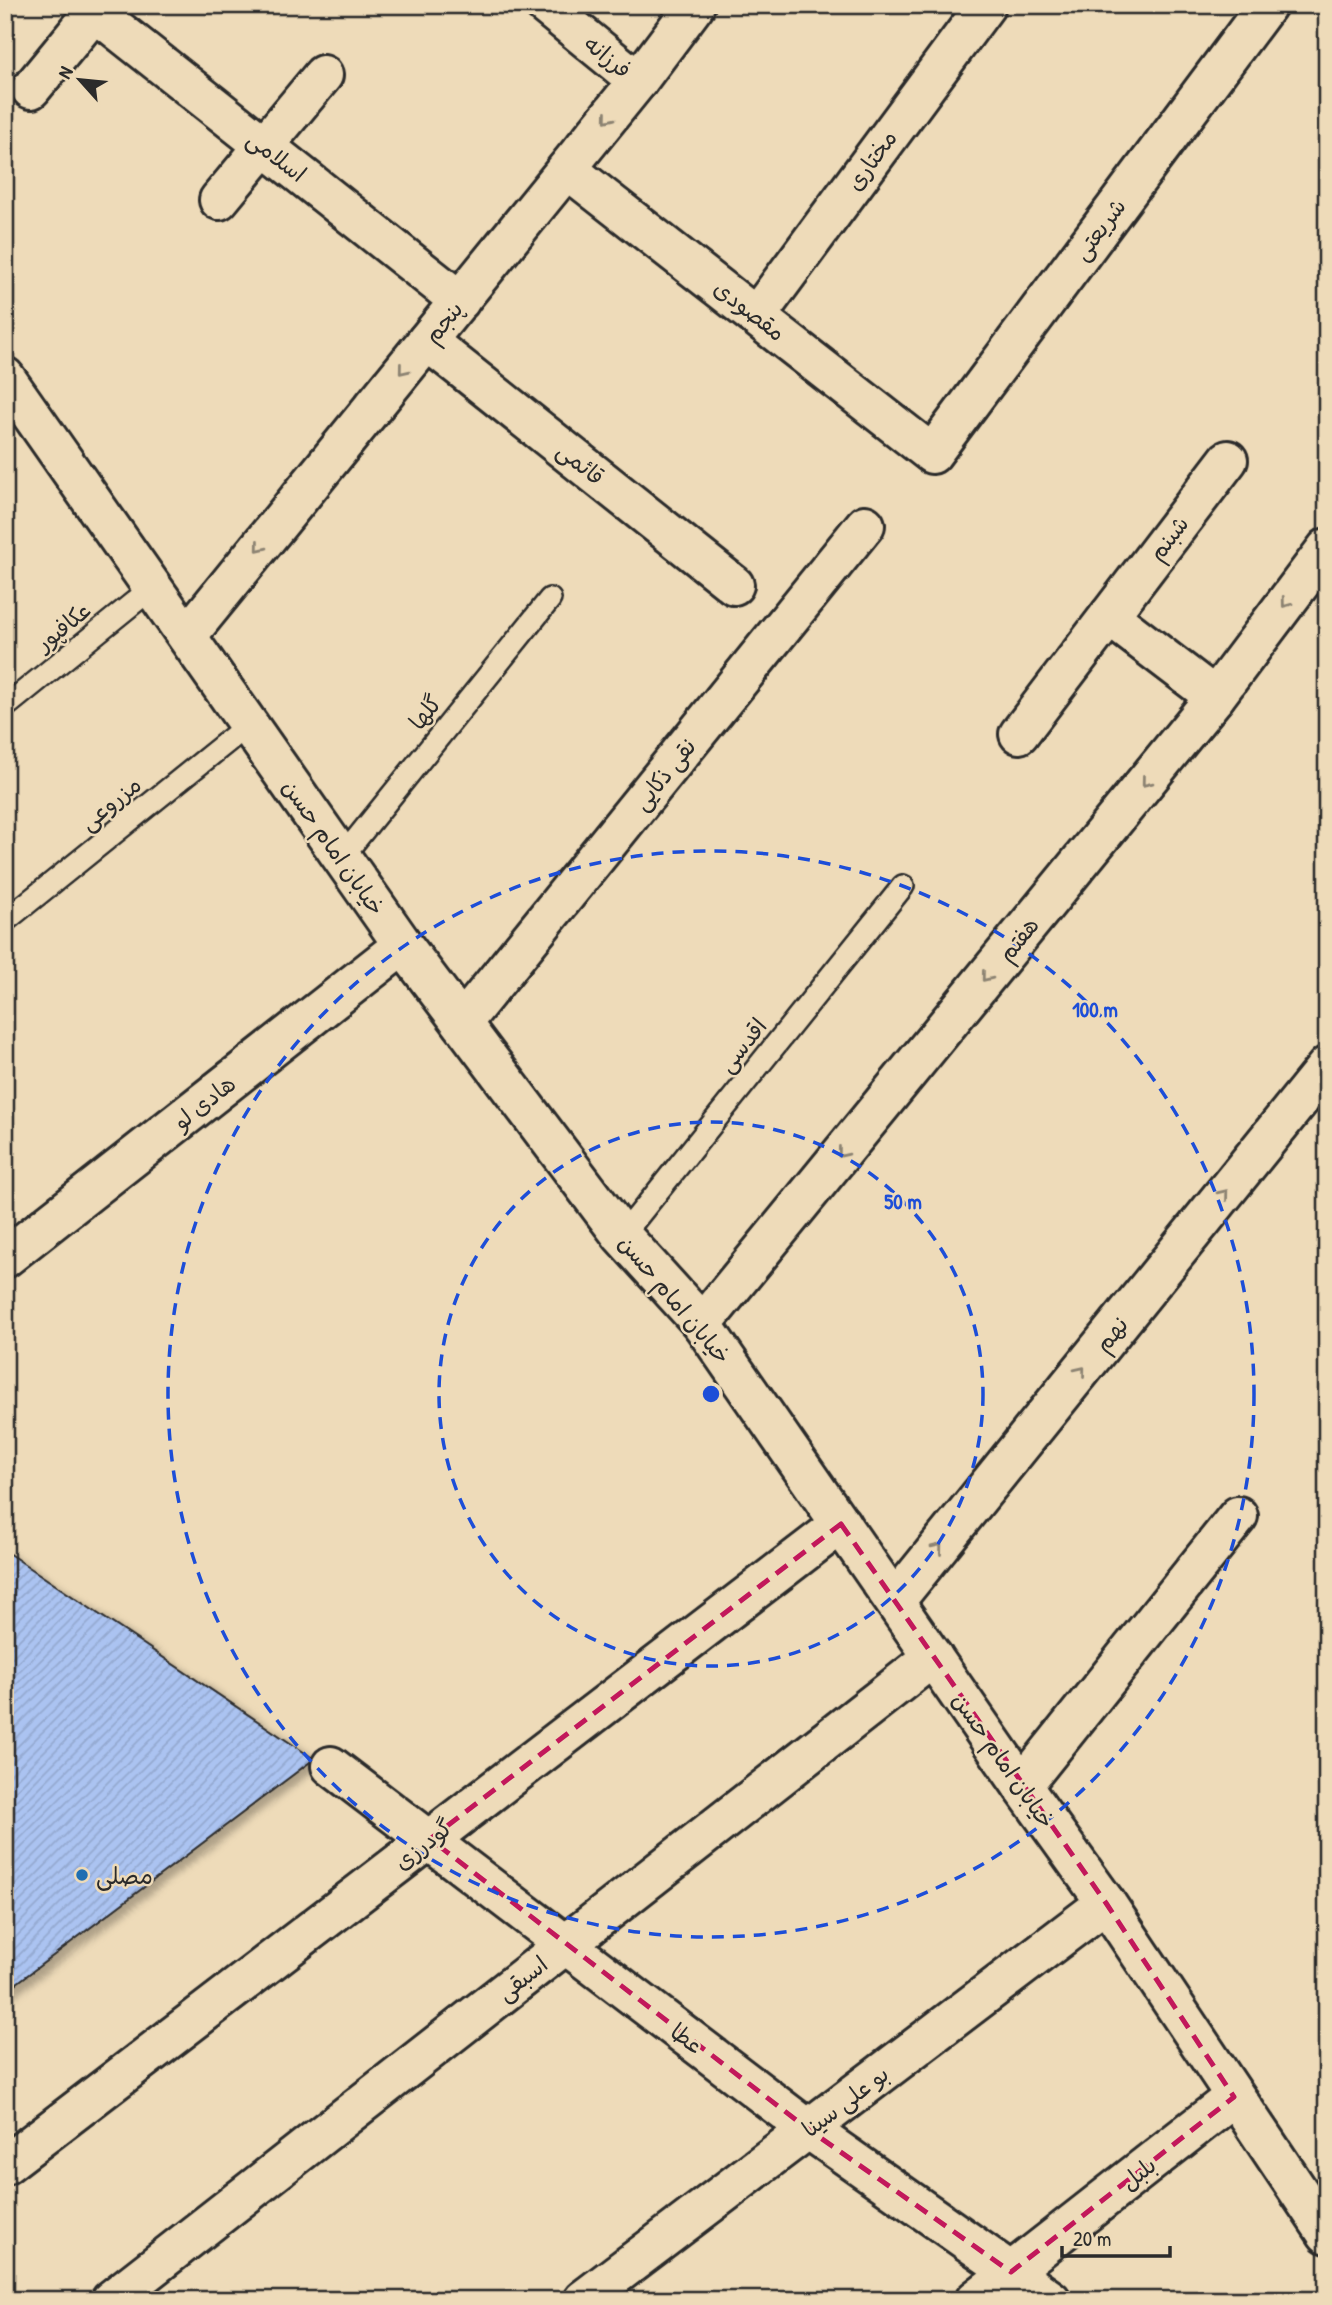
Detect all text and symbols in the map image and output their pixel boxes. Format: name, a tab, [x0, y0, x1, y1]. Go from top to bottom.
street label: فرزانه	[578, 27, 638, 85]
north arrow	[46, 46, 116, 116]
text: N	[51, 62, 79, 83]
one-way arrow	[604, 110, 617, 122]
street label: اسلامی	[241, 123, 313, 189]
street label: مختاری	[838, 123, 904, 197]
street label: شریعتی	[1065, 191, 1133, 267]
street label: مقصودی	[708, 272, 792, 348]
street label: پنجم	[416, 294, 472, 352]
one-way arrow	[399, 363, 412, 375]
street label: قائمی	[551, 434, 611, 492]
street label: شبنم	[1141, 509, 1198, 569]
one-way arrow	[256, 538, 268, 551]
street label: عکافپور	[27, 594, 97, 659]
one-way arrow	[1281, 595, 1294, 608]
street label: گلها	[401, 688, 449, 736]
street label: نقی ذکایی	[625, 731, 703, 817]
street label: مزروعی	[73, 769, 147, 837]
street label: خیابان امام حسن	[273, 773, 392, 923]
one-way arrow	[1141, 775, 1154, 787]
street label: هفتم	[990, 910, 1048, 970]
one-way arrow	[982, 969, 994, 982]
text: 100 m	[1072, 995, 1118, 1024]
street label: اقدسی	[711, 1011, 773, 1079]
street label: هادی لو	[165, 1068, 242, 1137]
one-way arrow	[838, 1145, 850, 1158]
text: 50 m	[884, 1187, 922, 1216]
one-way arrow	[1215, 1189, 1228, 1201]
street label: خیابان امام حسن	[610, 1228, 738, 1372]
street label: نهم	[1087, 1310, 1137, 1360]
one-way arrow	[1072, 1366, 1085, 1378]
centre of rings	[699, 1382, 723, 1406]
one-way arrow	[929, 1543, 942, 1555]
street label: خیابان امام حسن	[943, 1686, 1062, 1836]
street label: گودرزی	[387, 1811, 459, 1877]
place label: مصلی	[96, 1860, 153, 1891]
marker: مصلی	[74, 1867, 90, 1883]
street label: اسبقی	[490, 1948, 554, 2008]
street label: عطا	[664, 2015, 710, 2061]
street label: بو علی سینا	[795, 2058, 895, 2144]
street label: بلبل	[1114, 2149, 1162, 2197]
scale bar	[1062, 2214, 1171, 2258]
text: 20 m	[1073, 2224, 1111, 2253]

